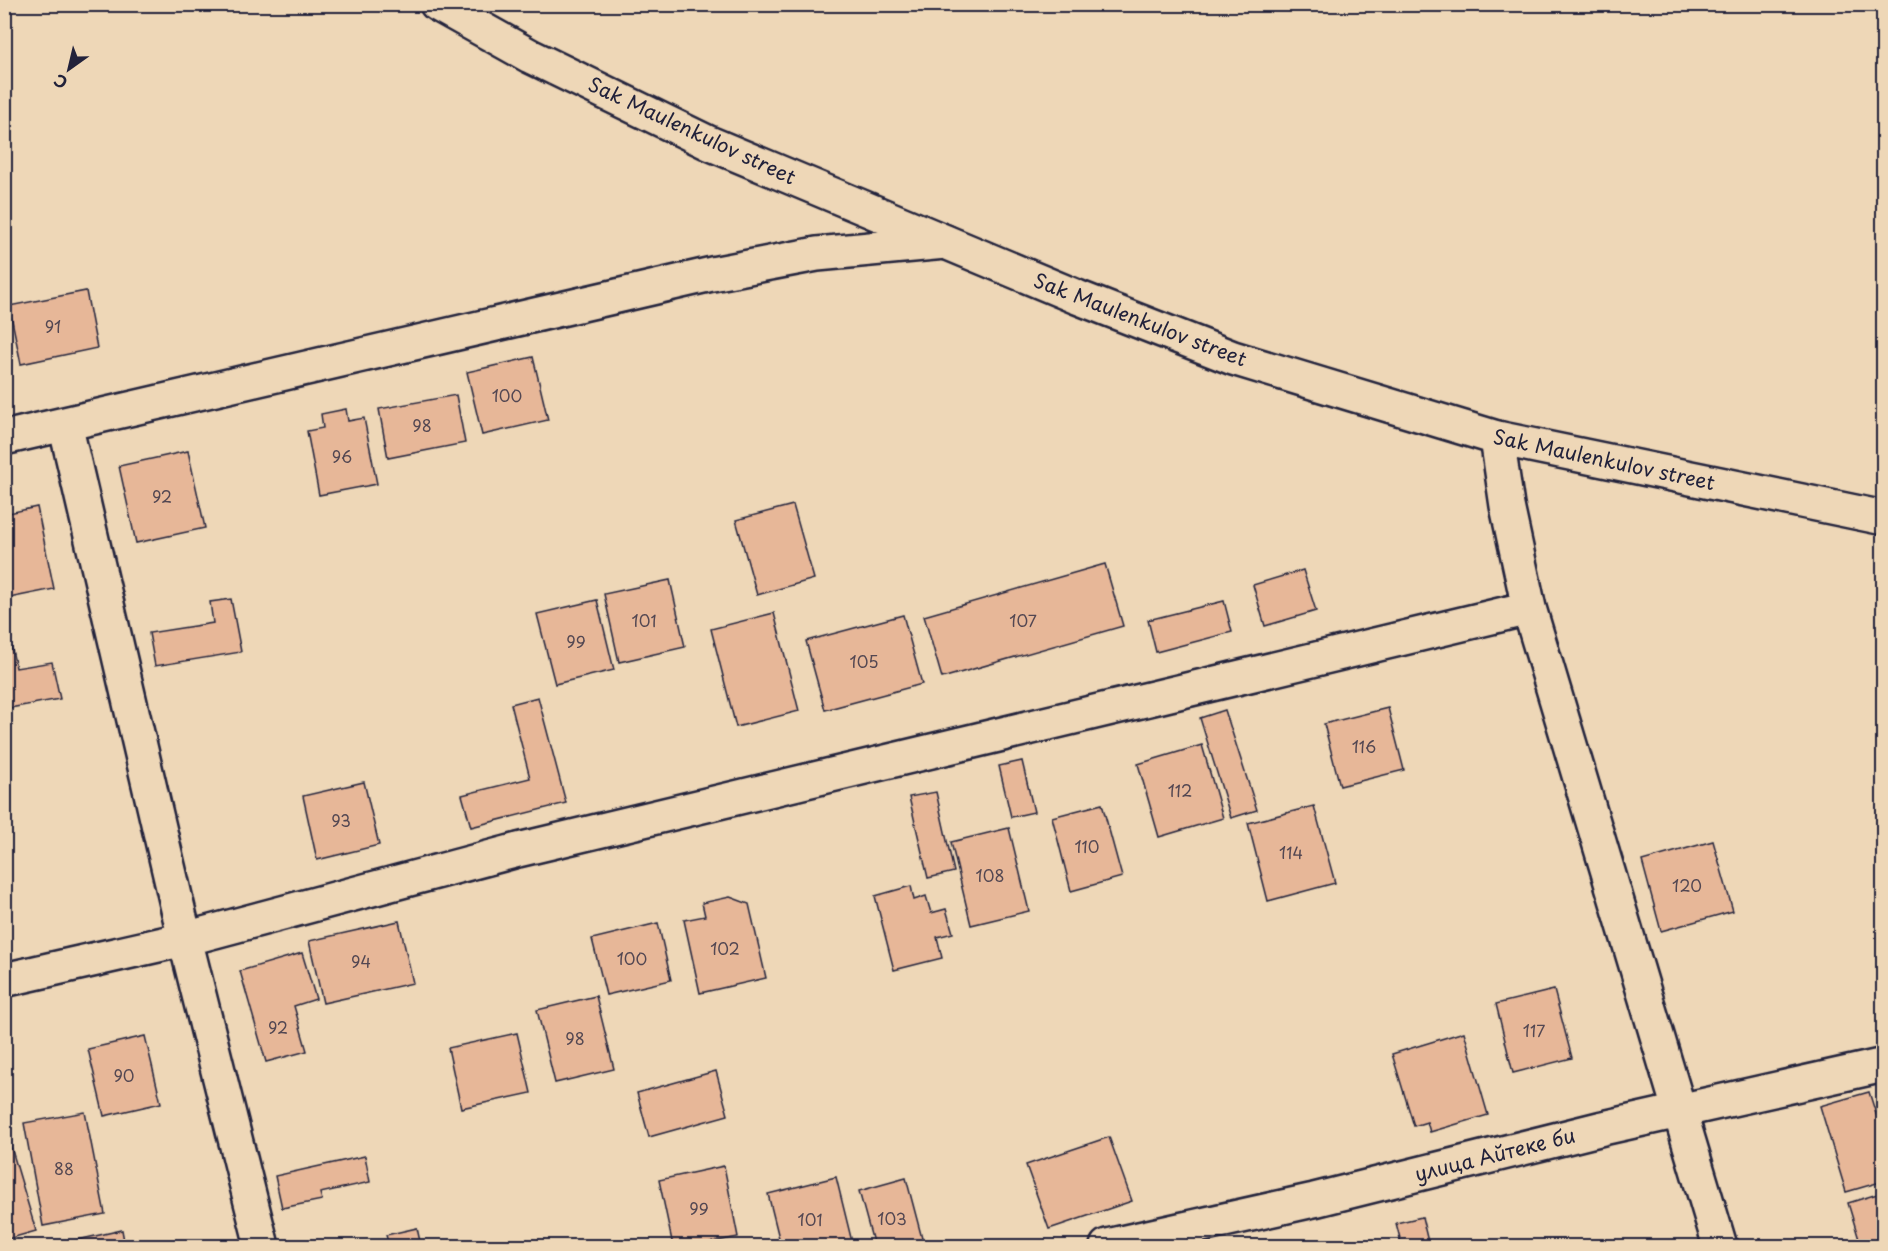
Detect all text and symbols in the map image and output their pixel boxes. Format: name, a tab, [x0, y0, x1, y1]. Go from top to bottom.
north arrow	[39, 39, 99, 99]
text: С	[48, 69, 72, 96]
street label: Sak Maulenkulov street	[584, 69, 801, 191]
street label: Sak Maulenkulov street	[1029, 265, 1251, 374]
house number: 91	[45, 314, 61, 338]
house number: 100	[492, 383, 522, 407]
house number: 98	[412, 413, 432, 437]
street label: Sak Maulenkulov street	[1491, 421, 1718, 497]
house number: 96	[332, 444, 352, 468]
house number: 92	[152, 484, 172, 508]
house number: 101	[632, 608, 656, 632]
house number: 107	[1009, 608, 1037, 632]
house number: 99	[566, 629, 586, 653]
house number: 105	[849, 649, 879, 673]
house number: 116	[1352, 734, 1376, 758]
house number: 112	[1168, 778, 1192, 802]
house number: 93	[331, 808, 351, 832]
house number: 110	[1074, 834, 1100, 858]
house number: 114	[1279, 840, 1303, 864]
house number: 108	[976, 863, 1004, 887]
house number: 120	[1672, 873, 1702, 897]
house number: 102	[710, 936, 740, 960]
house number: 100	[617, 946, 647, 970]
house number: 94	[351, 949, 371, 973]
house number: 92	[268, 1015, 288, 1039]
house number: 117	[1523, 1018, 1545, 1042]
house number: 98	[565, 1026, 585, 1050]
house number: 90	[113, 1063, 135, 1087]
street label: улица Айтеке би	[1411, 1120, 1578, 1188]
house number: 88	[54, 1156, 74, 1180]
house number: 99	[689, 1196, 709, 1220]
house number: 103	[877, 1206, 907, 1230]
house number: 101	[798, 1207, 822, 1231]

